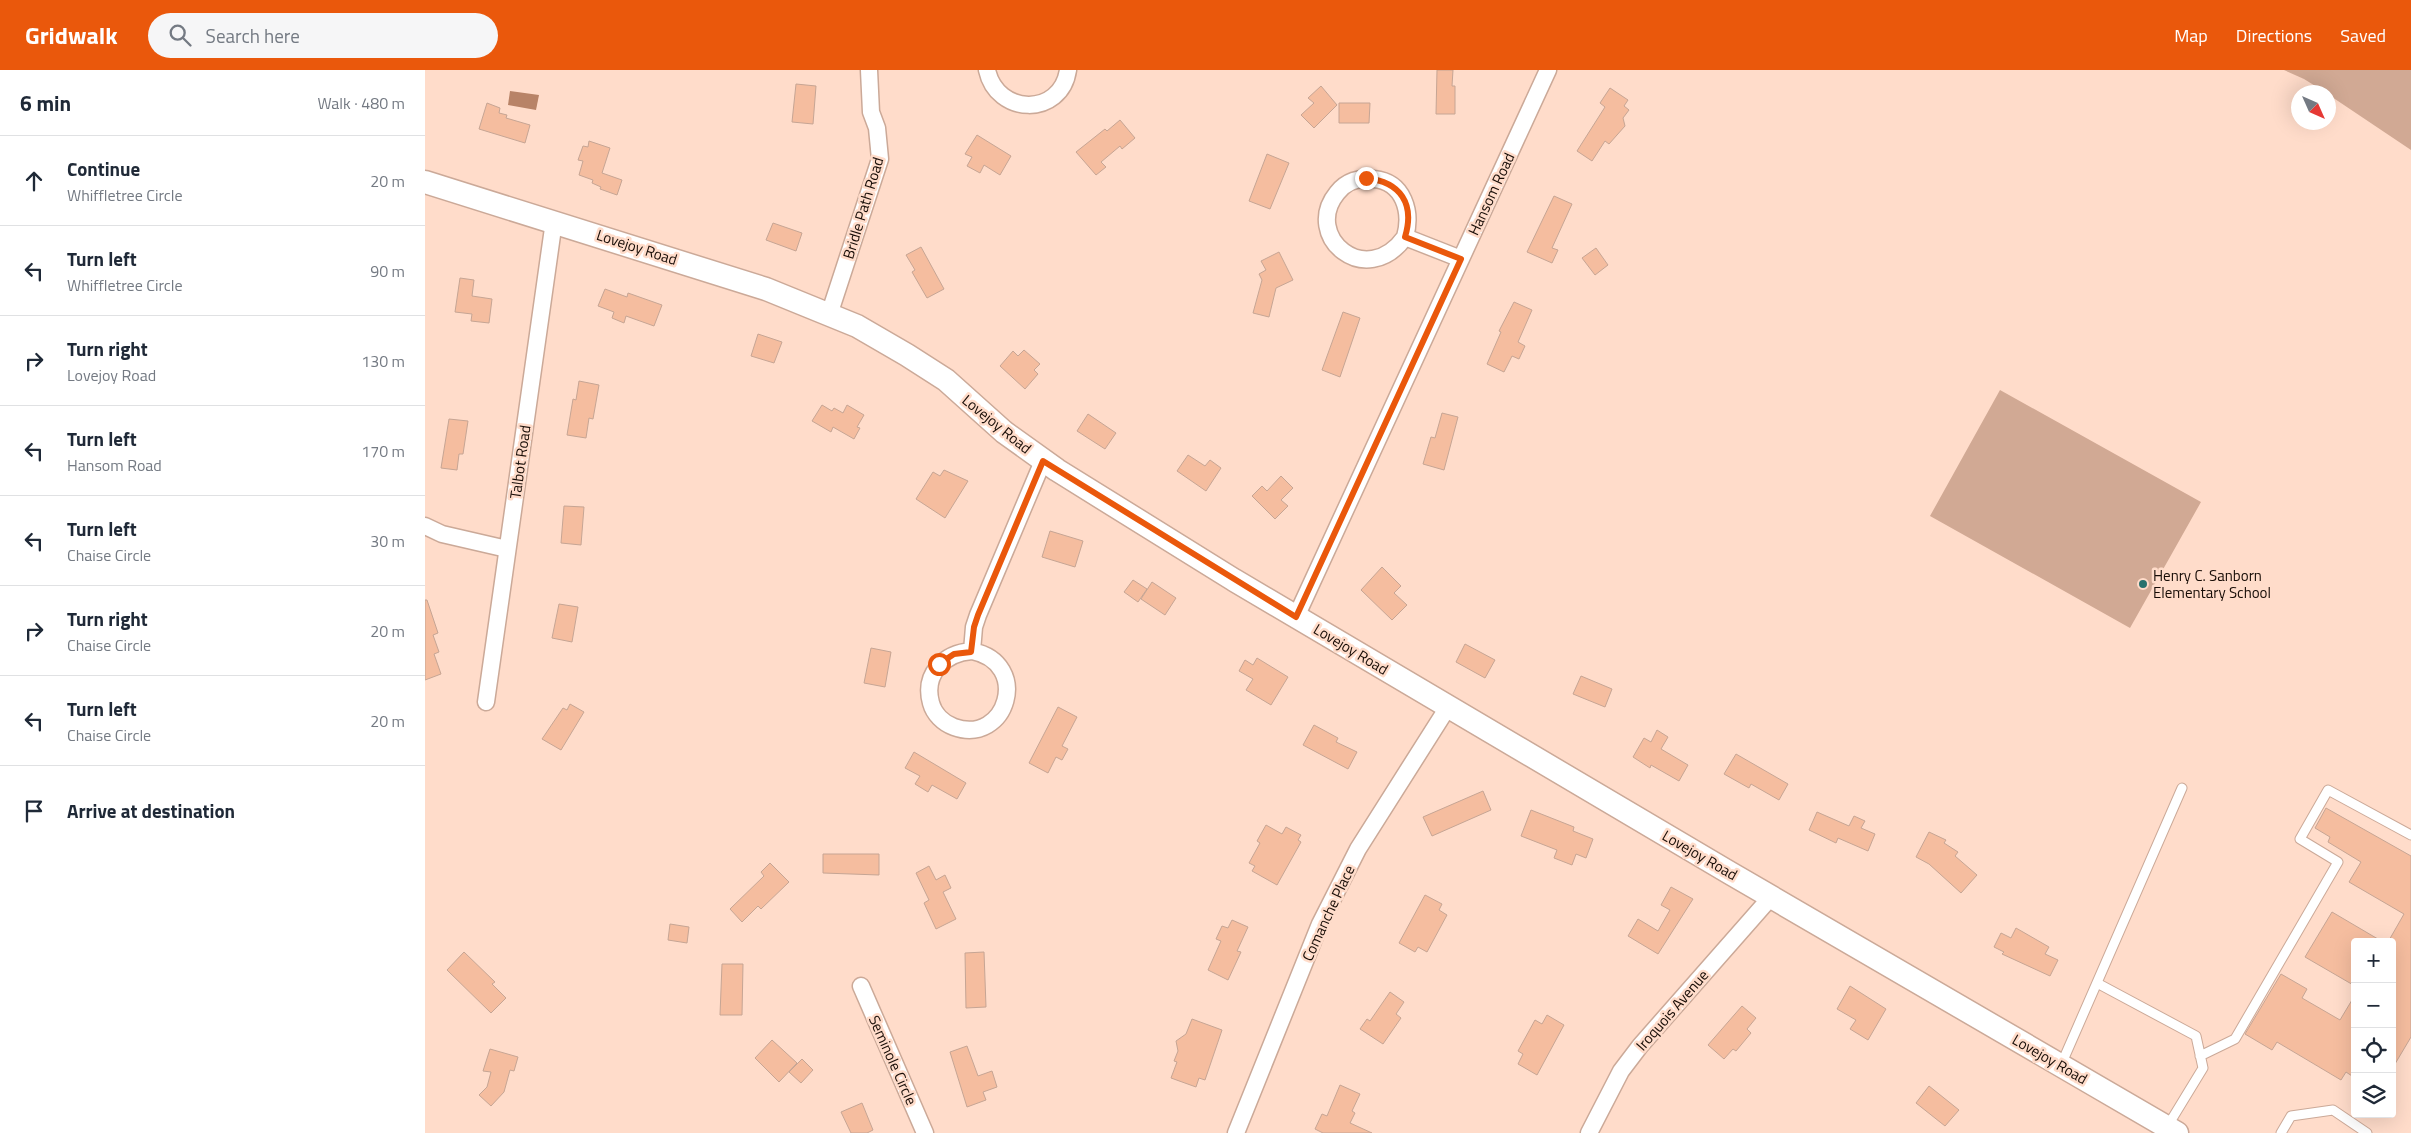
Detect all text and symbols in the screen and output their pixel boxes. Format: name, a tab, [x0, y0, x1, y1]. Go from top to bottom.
search box	[148, 13, 498, 58]
text: Gridwalk	[25, 17, 118, 53]
icon: search	[166, 21, 194, 49]
text: Search here	[206, 21, 300, 50]
text: Map	[2174, 22, 2208, 49]
text: Directions	[2236, 22, 2312, 49]
text: Saved	[2340, 22, 2386, 49]
north arrow	[2291, 85, 2336, 130]
text: 6 min	[20, 87, 71, 119]
text: Walk · 480 m	[317, 91, 405, 115]
street label: Hansom Road	[1462, 149, 1520, 239]
text: Continue	[67, 154, 140, 183]
street label: Bridle Path Road	[837, 154, 889, 262]
icon: ahead	[20, 167, 48, 195]
route end	[1355, 167, 1378, 190]
text: 20 m	[370, 169, 405, 193]
text: Whiffletree Circle	[67, 183, 183, 207]
street label: Lovejoy Road	[594, 223, 680, 271]
text: Turn left	[67, 244, 137, 273]
icon: left	[20, 257, 48, 285]
text: 90 m	[370, 259, 405, 283]
text: Whiffletree Circle	[67, 273, 183, 297]
text: Turn right	[67, 334, 148, 363]
icon: right	[20, 347, 48, 375]
text: 130 m	[361, 349, 405, 373]
text: Lovejoy Road	[67, 363, 156, 387]
street label: Lovejoy Road	[957, 389, 1037, 459]
text: Turn left	[67, 424, 137, 453]
street label: Talbot Road	[503, 424, 537, 500]
icon: left	[20, 437, 48, 465]
text: 170 m	[361, 439, 405, 463]
text: Hansom Road	[67, 453, 162, 477]
text: Turn left	[67, 514, 137, 543]
icon: left	[20, 527, 48, 555]
text: 30 m	[370, 529, 405, 553]
text: Chaise Circle	[67, 543, 151, 567]
place label: Henry C. Sanborn Elementary School	[2153, 564, 2271, 604]
marker: Henry C. Sanborn Elementary School	[2137, 578, 2149, 590]
text: Turn right	[67, 604, 148, 633]
icon: right	[20, 617, 48, 645]
street label: Lovejoy Road	[1309, 618, 1393, 680]
text: 20 m	[370, 619, 405, 643]
text: Chaise Circle	[67, 633, 151, 657]
route start	[928, 653, 951, 676]
text: Turn left	[67, 694, 137, 723]
icon: left	[20, 707, 48, 735]
text: 20 m	[370, 709, 405, 733]
text: Chaise Circle	[67, 723, 151, 747]
text: Arrive at destination	[67, 796, 235, 825]
icon: arrive	[20, 797, 48, 825]
street label: Lovejoy Road	[1658, 824, 1742, 886]
street label: Comanche Place	[1296, 861, 1360, 965]
map controls	[2351, 938, 2396, 1118]
button: +	[2351, 938, 2396, 983]
street label: Iroquois Avenue	[1630, 964, 1714, 1056]
button: −	[2351, 983, 2396, 1028]
street label: Seminole Circle	[863, 1012, 923, 1108]
street label: Lovejoy Road	[2008, 1028, 2092, 1090]
button: locate	[2351, 1028, 2396, 1073]
button: layers	[2351, 1073, 2396, 1118]

